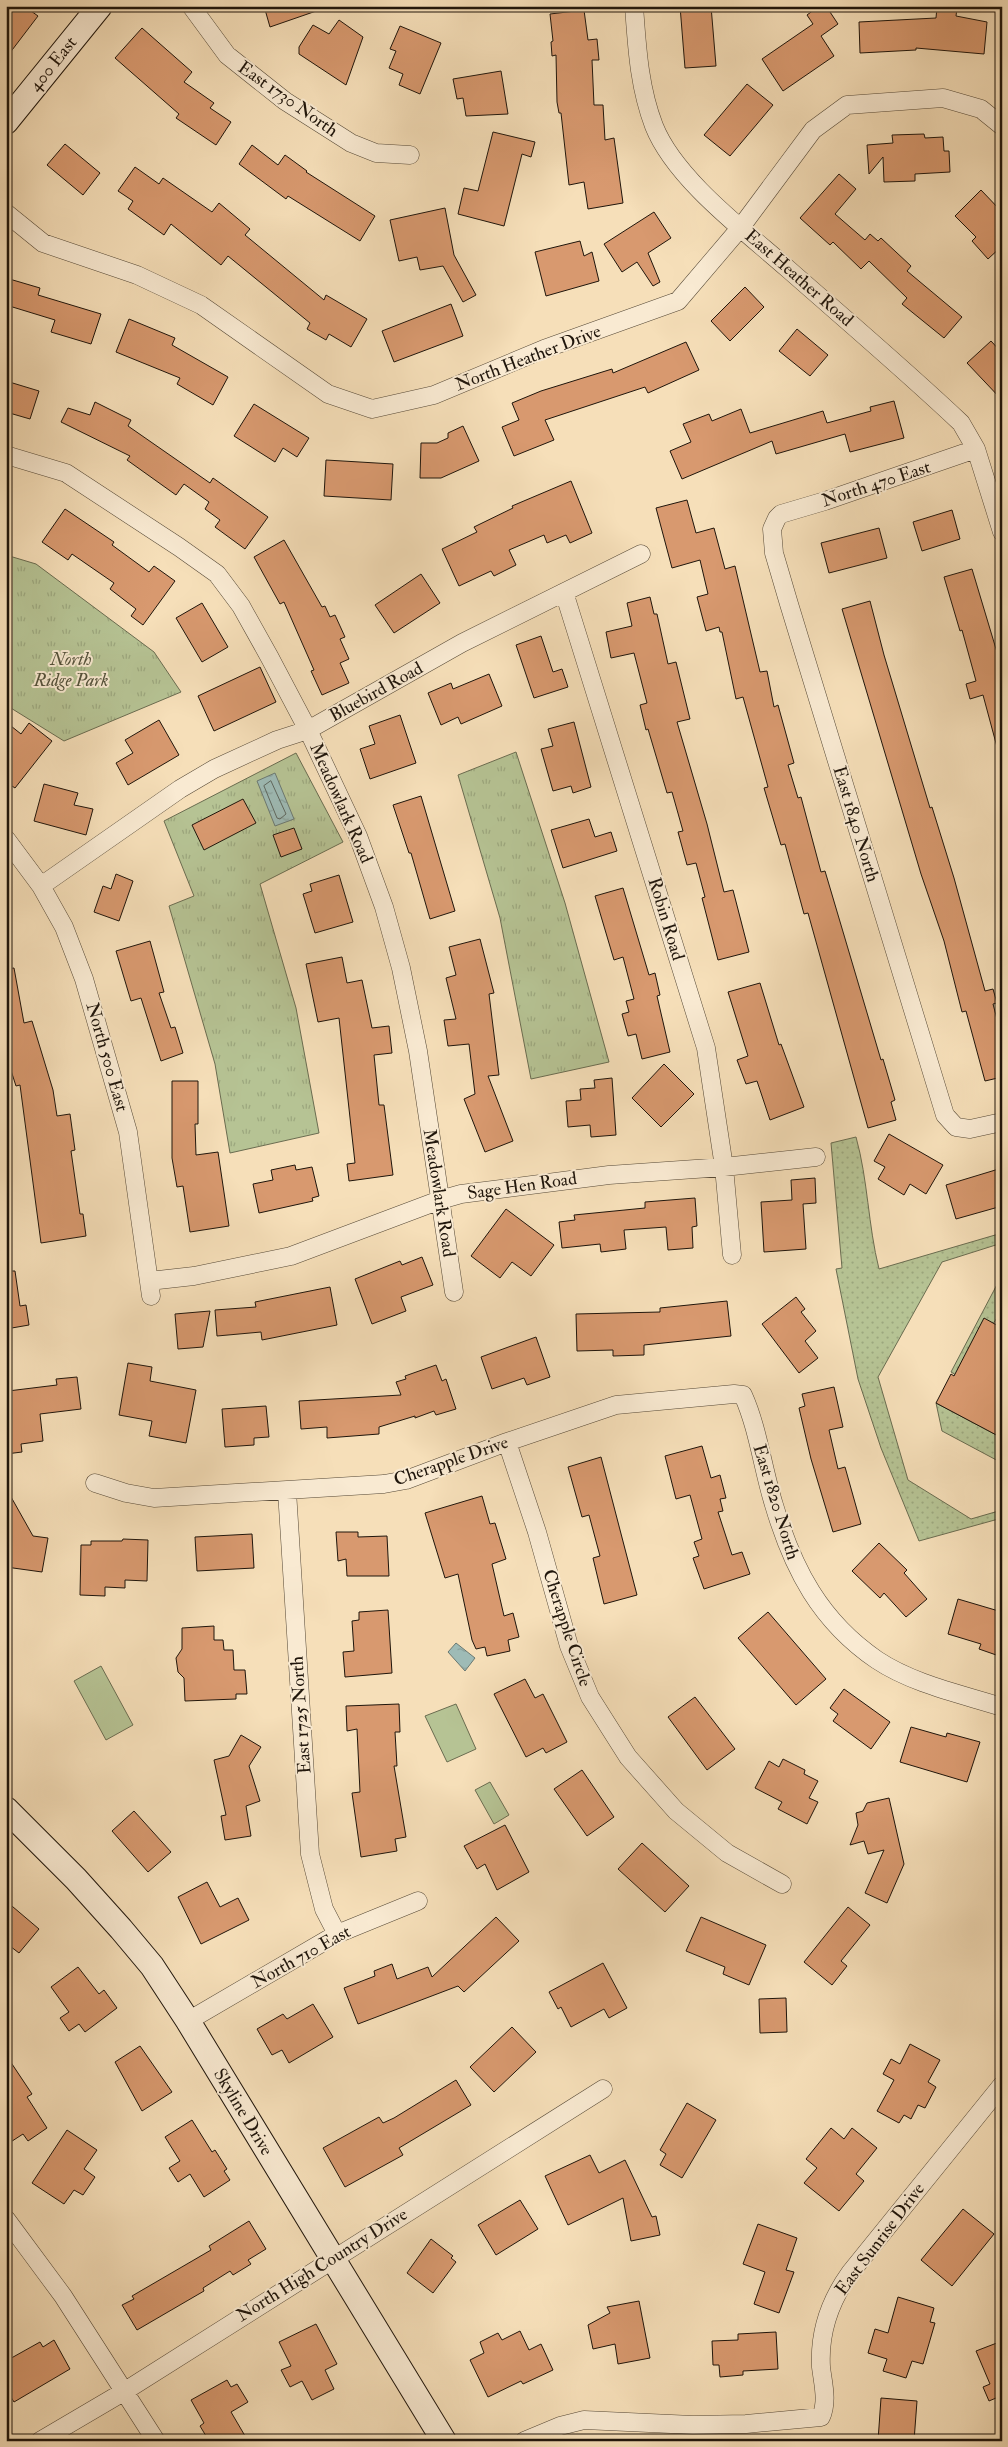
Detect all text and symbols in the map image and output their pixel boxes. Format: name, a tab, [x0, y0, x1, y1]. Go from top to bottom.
street label: 400 East	[24, 32, 82, 96]
street label: East 1730 North	[233, 56, 343, 142]
street label: East Heather Road	[740, 225, 858, 332]
street label: North Heather Drive	[452, 319, 605, 396]
street label: North 470 East	[819, 456, 933, 512]
park label: North Ridge Park	[33, 648, 108, 692]
street label: Bluebird Road	[325, 657, 427, 727]
street label: Meadowlark Road	[304, 739, 378, 867]
street label: East 1840 North	[827, 763, 885, 885]
street label: Robin Road	[642, 875, 690, 963]
street label: North 500 East	[80, 1000, 134, 1114]
street label: Meadowlark Road	[418, 1127, 460, 1259]
street label: Sage Hen Road	[466, 1167, 578, 1205]
street label: Cherapple Drive	[391, 1431, 512, 1491]
street label: East 1820 North	[748, 1441, 805, 1563]
street label: Cherapple Circle	[537, 1566, 597, 1690]
street label: East 1725 North	[285, 1655, 317, 1775]
street label: North 710 East	[247, 1920, 355, 1994]
street label: Skyline Drive	[208, 2064, 278, 2160]
street label: East Sunrise Drive	[830, 2178, 930, 2300]
street label: North High Country Drive	[232, 2203, 412, 2327]

